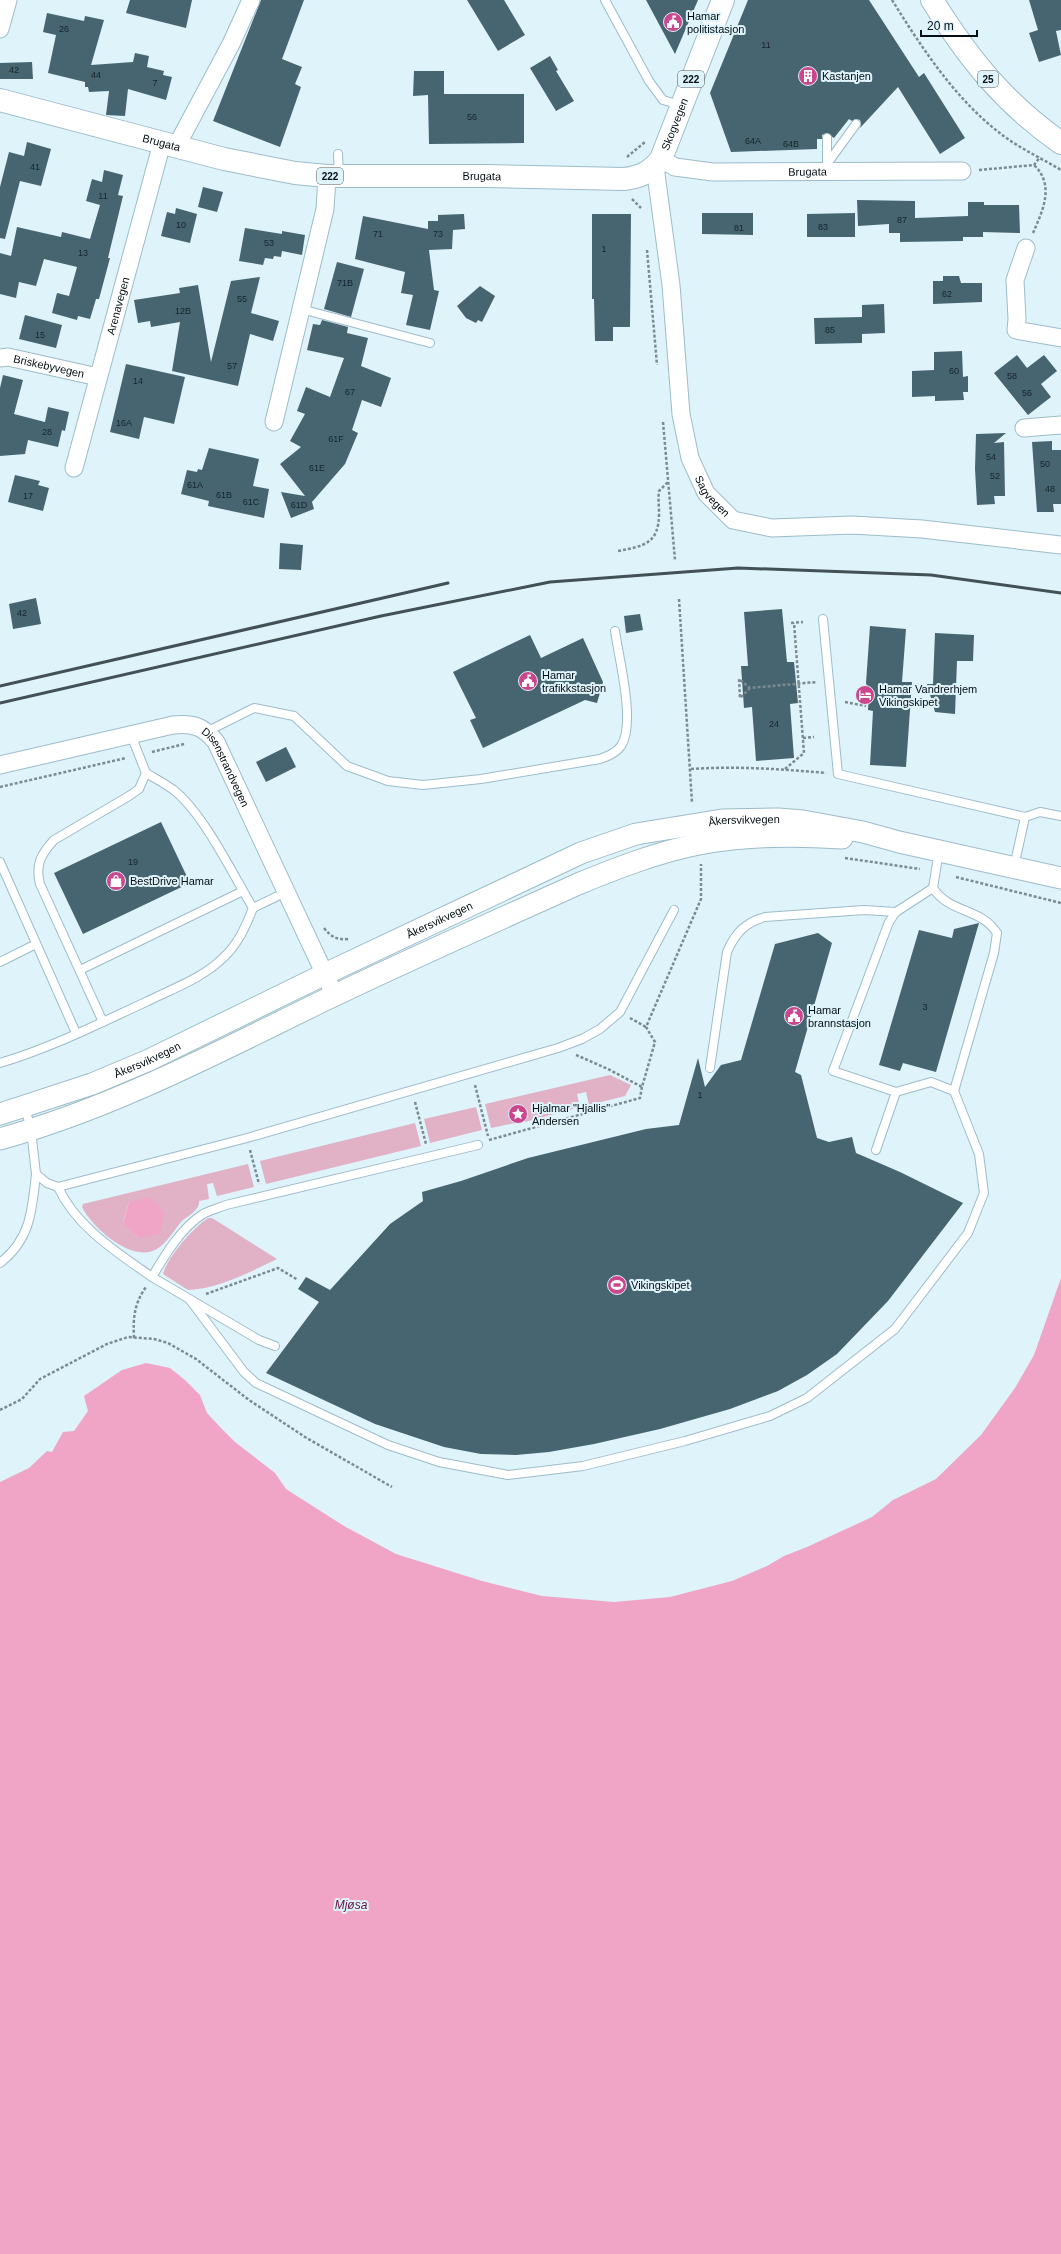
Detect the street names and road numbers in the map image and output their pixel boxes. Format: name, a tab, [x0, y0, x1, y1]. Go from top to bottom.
road number: 222	[678, 71, 704, 87]
road number: 25	[978, 71, 998, 87]
street label: Skogvegen	[659, 96, 690, 152]
street label: Brugata	[141, 132, 183, 153]
street label: Brugata	[788, 166, 828, 178]
road number: 222	[317, 168, 343, 184]
street label: Brugata	[463, 170, 502, 182]
street label: Arenavegen	[104, 276, 131, 336]
street label: Briskebyvegen	[12, 352, 85, 380]
street label: Sagvegen	[693, 474, 732, 519]
street label: Disenstrandvegen	[199, 725, 252, 809]
street label: Åkersvikvegen	[707, 813, 780, 828]
street label: Åkersvikvegen	[404, 899, 474, 941]
street label: Åkersvikvegen	[112, 1040, 182, 1080]

